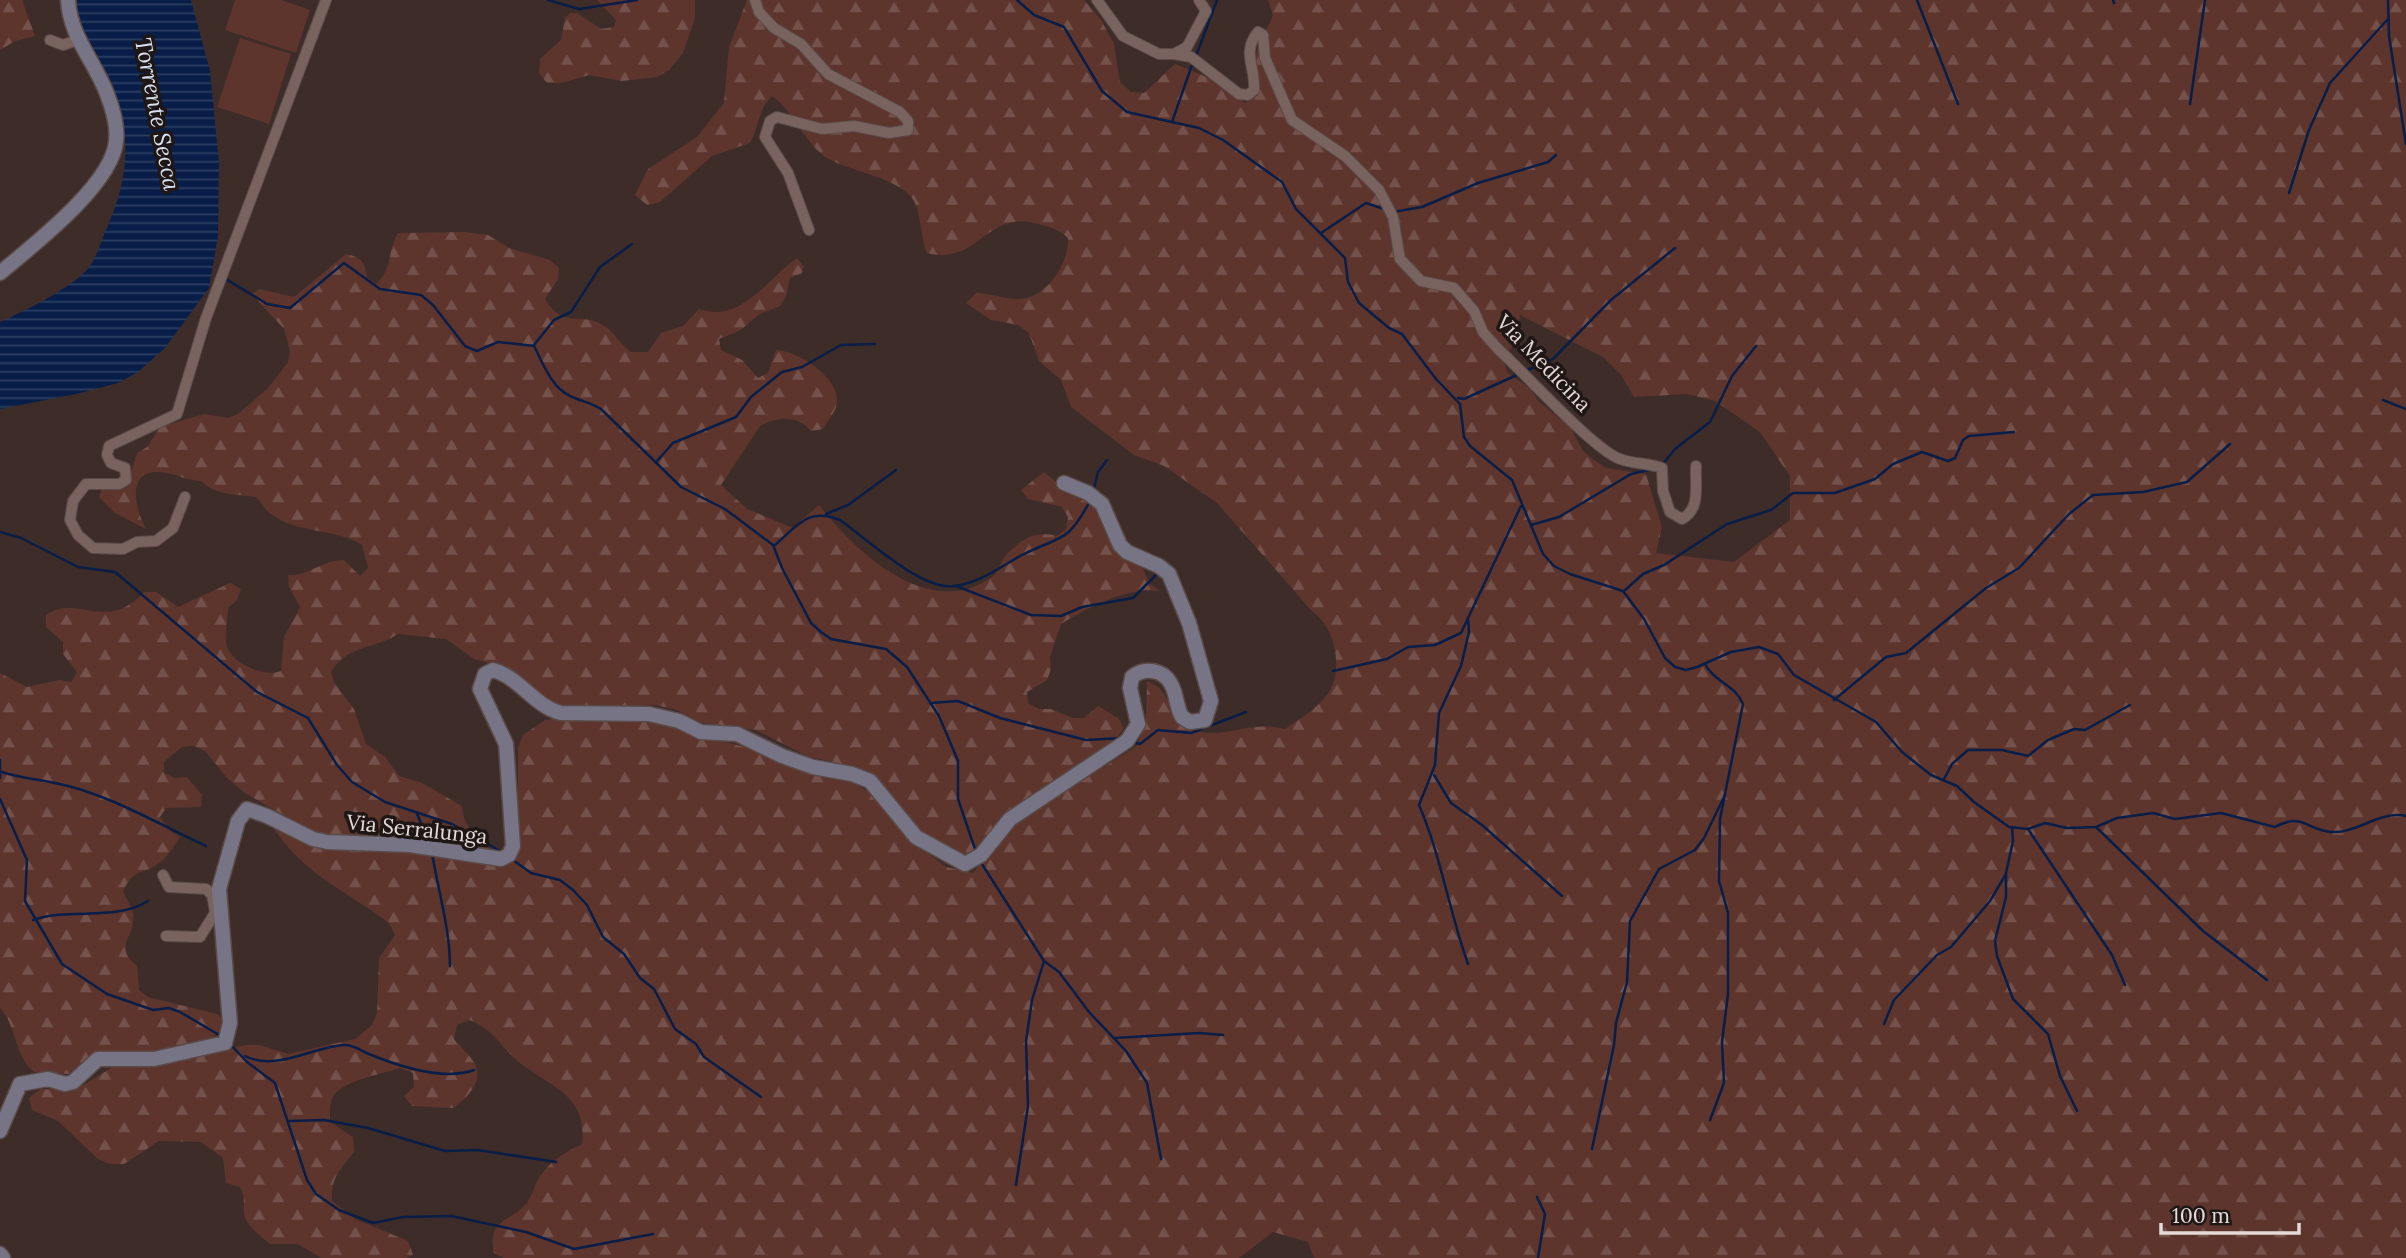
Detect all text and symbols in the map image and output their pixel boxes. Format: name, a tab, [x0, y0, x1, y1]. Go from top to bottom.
water label: Torrente Secca	[129, 35, 187, 193]
street label: Via Medicina	[1490, 308, 1597, 418]
street label: Via Serralunga	[344, 808, 489, 850]
scale bar	[2161, 1192, 2299, 1236]
text: 100 m	[2172, 1202, 2230, 1229]

